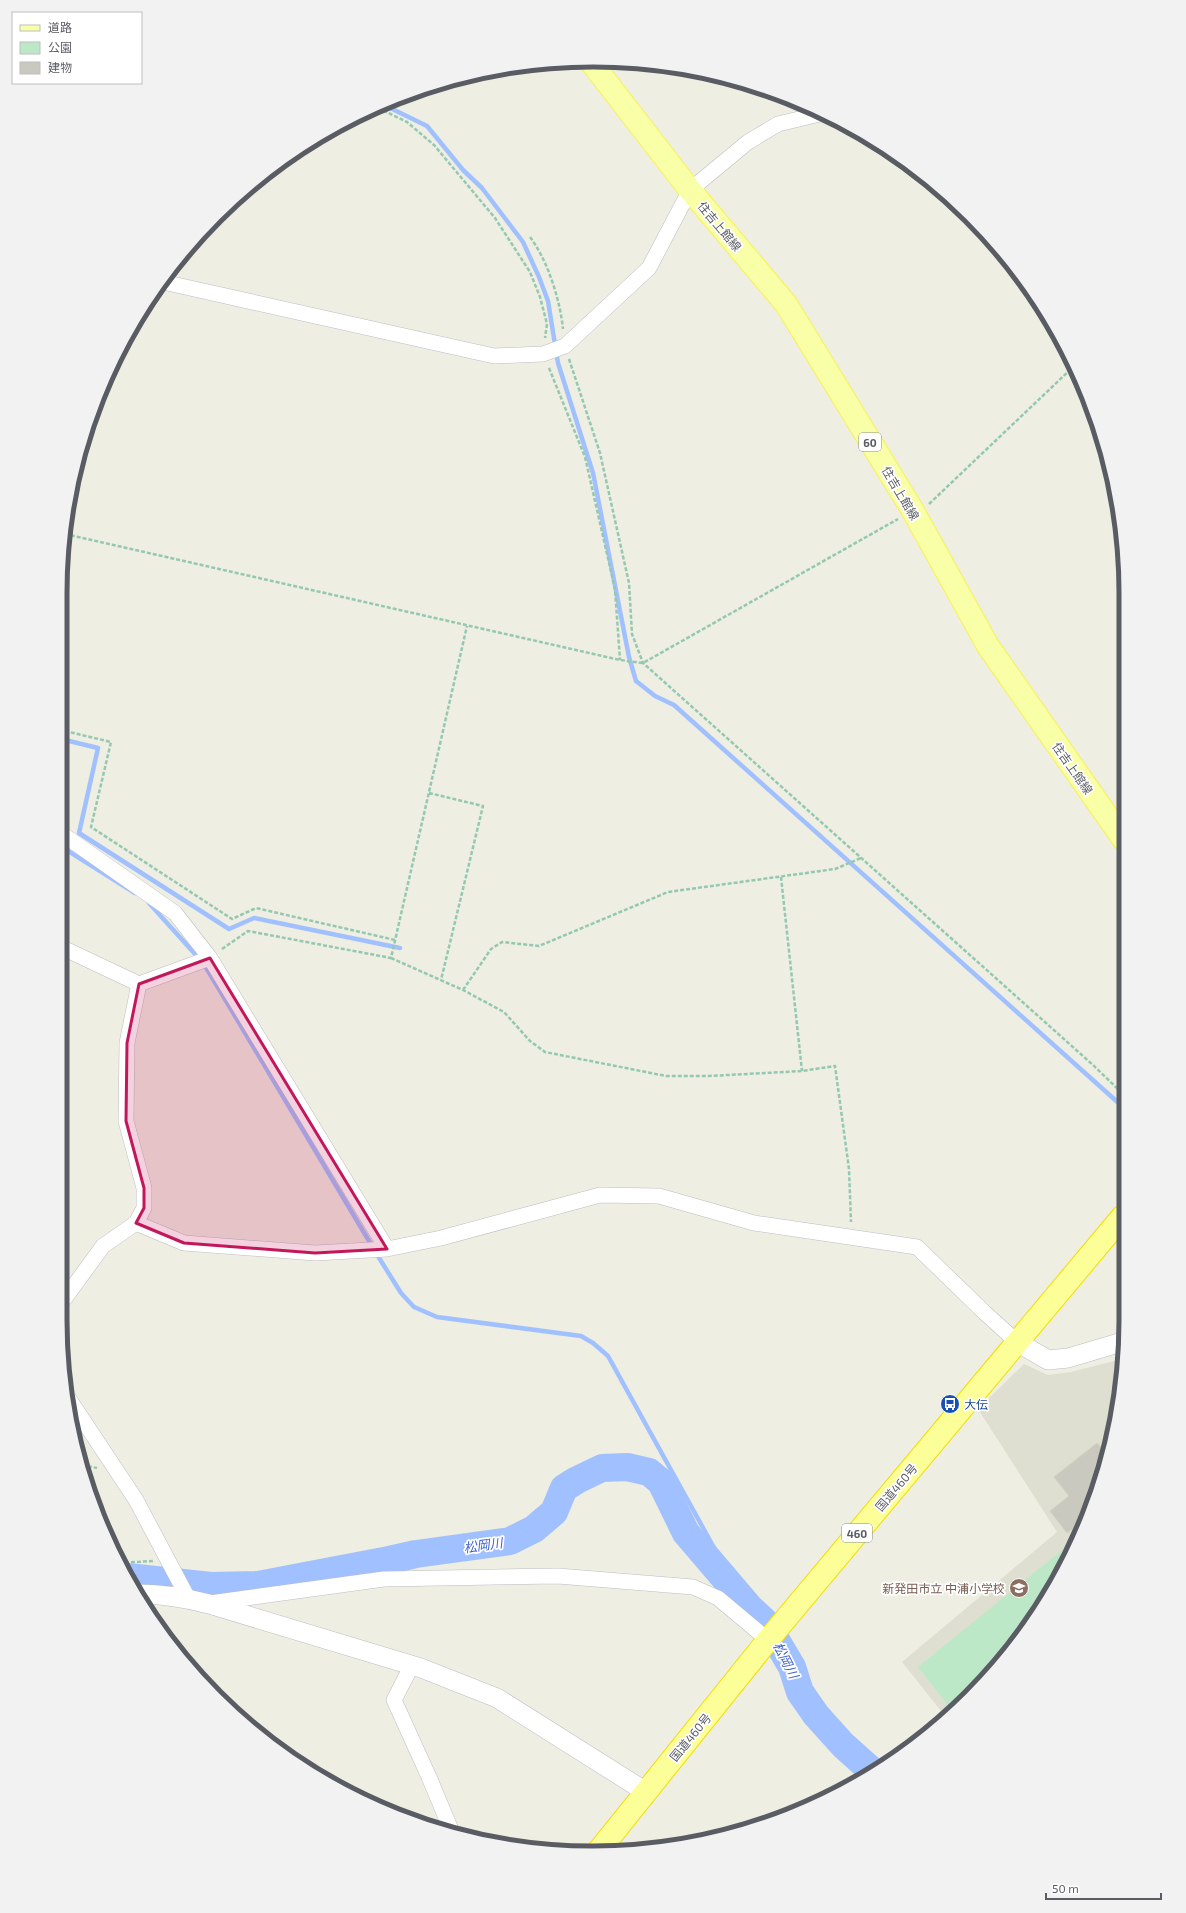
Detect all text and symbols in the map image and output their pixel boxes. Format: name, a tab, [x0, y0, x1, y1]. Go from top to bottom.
legend	[12, 12, 142, 84]
text: 道路	[48, 20, 72, 34]
text: 公園	[48, 40, 72, 54]
text: 建物	[48, 60, 72, 74]
street label: 住吉上館線	[695, 199, 745, 253]
road number: 60	[859, 433, 881, 451]
street label: 住吉上館線	[880, 464, 922, 522]
street label: 住吉上館線	[1050, 739, 1096, 797]
bus stop icon: 大伝	[939, 1393, 961, 1415]
place label: 大伝	[964, 1397, 988, 1411]
street label: 国道460号	[872, 1460, 920, 1514]
road number: 460	[842, 1524, 872, 1542]
water label: 松岡川	[463, 1534, 505, 1556]
school or university icon: 新発田市立 中浦小学校	[1008, 1577, 1030, 1599]
place label: 新発田市立 中浦小学校	[882, 1581, 1005, 1595]
water label: 松岡川	[770, 1639, 803, 1683]
street label: 国道460号	[666, 1710, 714, 1764]
scale bar	[1046, 1875, 1161, 1901]
text: 50 m	[1052, 1881, 1079, 1895]

